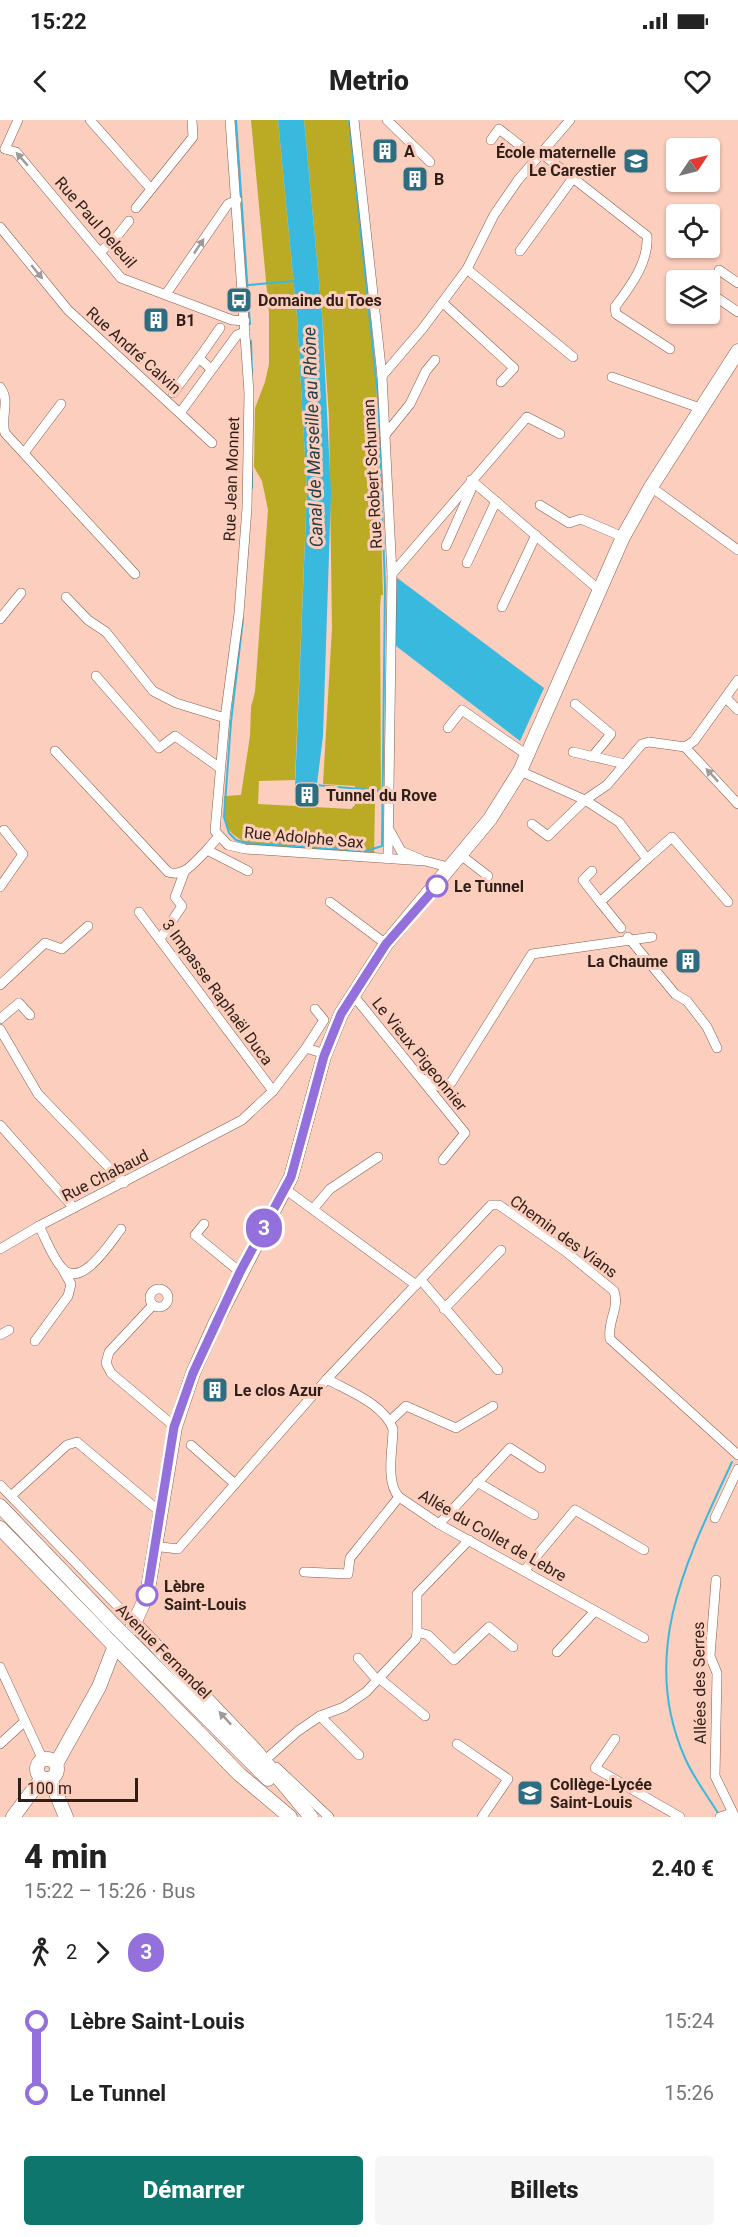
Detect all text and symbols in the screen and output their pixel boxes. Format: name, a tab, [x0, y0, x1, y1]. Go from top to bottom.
text: 15:22	[30, 9, 87, 34]
icon: back	[24, 65, 57, 98]
text: Metrio	[329, 65, 409, 97]
icon: heart	[681, 65, 714, 98]
building icon: A	[370, 136, 400, 166]
north arrow	[666, 138, 720, 192]
map controls	[666, 138, 720, 324]
place label: A	[404, 142, 415, 161]
place label: École maternelle Le Carestier	[496, 143, 616, 180]
school or university icon: École maternelle Le Carestier	[621, 146, 651, 176]
one-way arrow	[15, 151, 28, 167]
building icon: B	[400, 164, 430, 194]
place label: B	[434, 170, 444, 189]
street label: Rue Paul Deleuil	[51, 173, 140, 272]
button: locate	[666, 204, 720, 258]
one-way arrow	[193, 238, 205, 254]
one-way arrow	[30, 264, 43, 279]
button: layers	[666, 270, 720, 324]
bus stop icon: Domaine du Toes	[224, 285, 254, 315]
place label: Domaine du Toes	[258, 291, 382, 310]
street label: Rue André Calvin	[82, 303, 185, 398]
building icon: B1	[141, 305, 171, 335]
place label: B1	[176, 311, 195, 330]
water label: Canal de Marseille au Rhône	[298, 327, 327, 547]
street label: Rue Robert Schuman	[359, 399, 386, 549]
street label: Rue Jean Monnet	[220, 417, 243, 542]
one-way arrow	[705, 768, 719, 783]
building icon: Tunnel du Rove	[292, 780, 322, 810]
place label: Tunnel du Rove	[326, 786, 437, 805]
street label: Rue Adolphe Sax	[243, 823, 365, 852]
marker: Le Tunnel	[426, 875, 448, 897]
place label: Le Tunnel	[454, 877, 524, 896]
street label: 3 Impasse Raphaël Duca	[158, 916, 277, 1069]
building icon: La Chaume	[673, 946, 703, 976]
place label: La Chaume	[587, 952, 668, 971]
street label: Le Vieux Pigeonnier	[368, 994, 472, 1115]
street label: Rue Chabaud	[59, 1146, 152, 1205]
street label: Chemin des Vians	[506, 1191, 621, 1282]
line badge: 3	[244, 1208, 284, 1248]
text: 3	[258, 1216, 270, 1240]
building icon: Le clos Azur	[200, 1375, 230, 1405]
place label: Le clos Azur	[234, 1381, 323, 1400]
street label: Allée du Collet de Lebre	[416, 1485, 570, 1585]
place label: Lèbre Saint-Louis	[164, 1577, 246, 1614]
marker: Lèbre Saint-Louis	[136, 1584, 158, 1606]
street label: Avenue Fernandel	[112, 1600, 215, 1703]
street label: Allées des Serres	[689, 1622, 710, 1744]
one-way arrow	[218, 1711, 232, 1725]
scale bar	[18, 1775, 138, 1802]
place label: Collège-Lycée Saint-Louis	[550, 1775, 652, 1812]
school or university icon: Collège-Lycée Saint-Louis	[515, 1778, 545, 1808]
text: 100 m	[27, 1779, 72, 1798]
text: 4 min	[24, 1837, 107, 1876]
text: 2.40 €	[652, 1856, 714, 1881]
text: 15:22 – 15:26 · Bus	[24, 1879, 196, 1903]
icon: walk	[24, 1936, 57, 1969]
icon: forward	[86, 1936, 119, 1969]
text: 2	[66, 1940, 77, 1964]
text: 3	[140, 1940, 152, 1964]
text: Lèbre Saint-Louis	[70, 2009, 245, 2034]
text: 15:24	[664, 2009, 714, 2033]
text: Le Tunnel	[70, 2081, 166, 2106]
text: 15:26	[664, 2081, 714, 2105]
button: Démarrer	[24, 2156, 363, 2225]
button: Billets	[375, 2156, 714, 2225]

